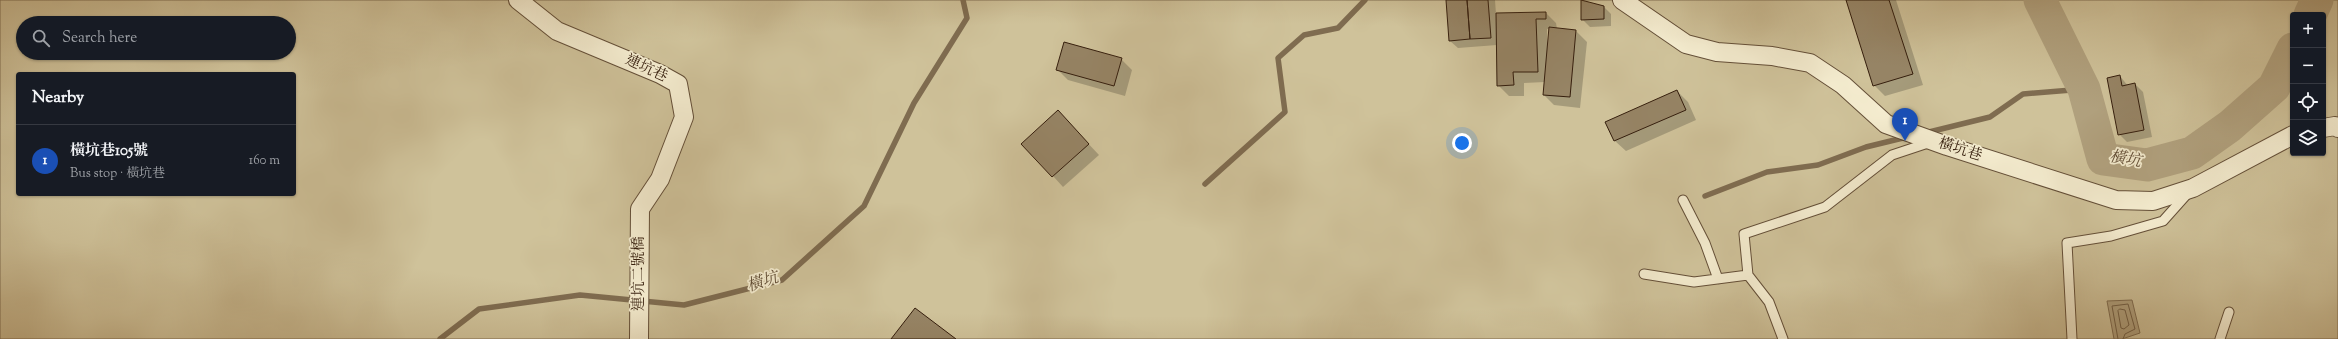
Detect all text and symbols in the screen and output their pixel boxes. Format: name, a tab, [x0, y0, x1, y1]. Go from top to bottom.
map controls	[2290, 12, 2326, 156]
button: +	[2290, 12, 2326, 48]
search box	[16, 16, 296, 60]
icon: search	[30, 27, 52, 49]
text: Search here	[62, 28, 137, 49]
button: −	[2290, 48, 2326, 84]
street label: 連坑巷	[621, 50, 671, 88]
button: locate	[2290, 84, 2326, 120]
text: Nearby	[32, 86, 84, 110]
pin: 1	[1892, 108, 1918, 141]
button: layers	[2290, 120, 2326, 156]
your location	[1452, 133, 1472, 153]
street label: 橫坑巷	[1935, 133, 1985, 167]
text: 橫坑巷105號	[70, 141, 148, 162]
water label: 橫坑	[2107, 146, 2145, 174]
text: 1	[43, 152, 47, 170]
text: 160 m	[249, 152, 280, 170]
text: Bus stop · 橫坑巷	[70, 165, 165, 183]
street label: 連坑二號橋	[629, 236, 650, 312]
water label: 橫坑	[744, 267, 784, 299]

